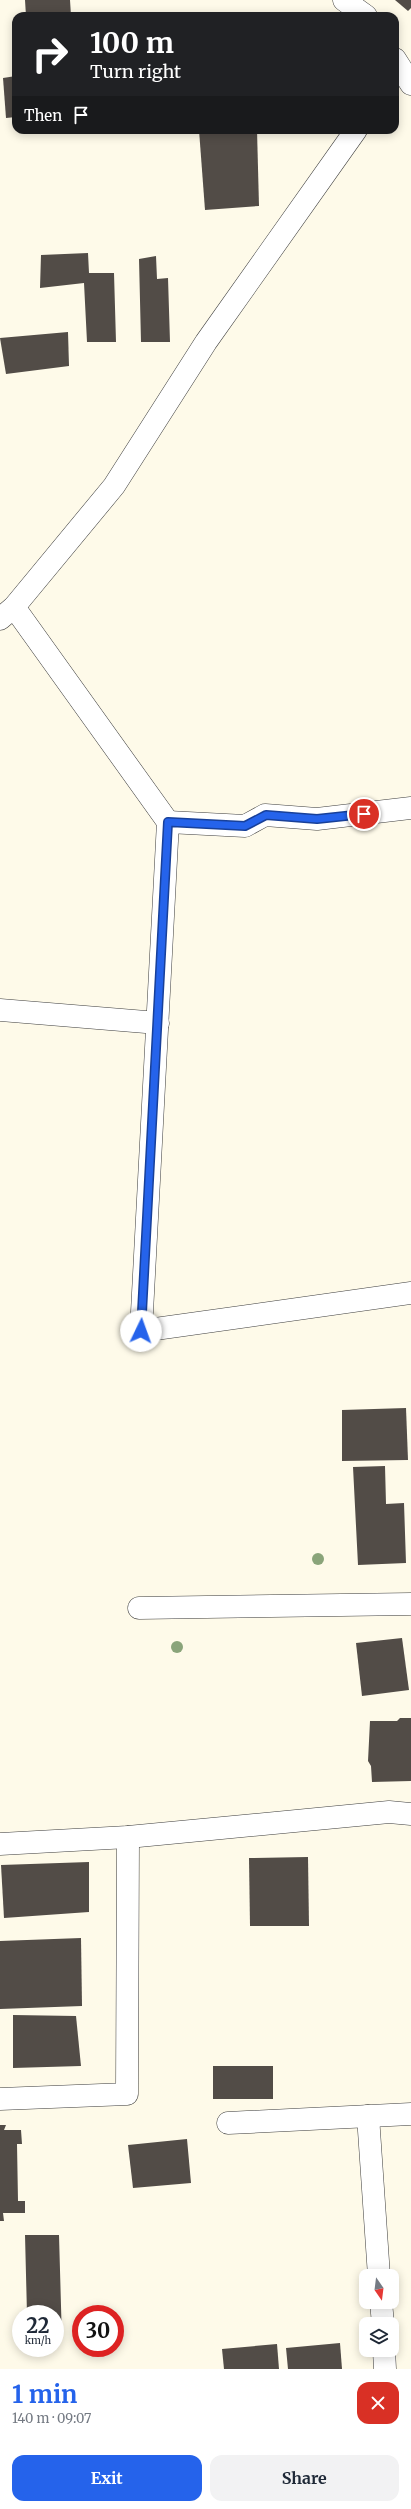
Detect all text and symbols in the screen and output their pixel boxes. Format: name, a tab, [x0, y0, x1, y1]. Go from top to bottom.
text: 100 m	[90, 25, 174, 61]
icon: right	[24, 28, 76, 80]
text: Turn right	[90, 60, 181, 83]
icon: arrive	[70, 104, 92, 126]
text: Then	[24, 106, 62, 125]
pin	[347, 797, 381, 831]
icon: arrive	[353, 803, 375, 825]
position arrow	[120, 1310, 162, 1352]
north arrow	[359, 2269, 399, 2309]
map controls	[359, 2269, 399, 2357]
speed limit sign: 30	[72, 2305, 124, 2357]
text: 22	[26, 2313, 50, 2338]
button: layers	[359, 2317, 399, 2357]
text: km/h	[25, 2334, 51, 2347]
text: 1 min	[12, 2379, 77, 2410]
button: close	[357, 2382, 399, 2424]
text: 140 m · 09:07	[12, 2410, 91, 2427]
button: Exit	[12, 2455, 202, 2501]
button: Share	[210, 2455, 399, 2501]

